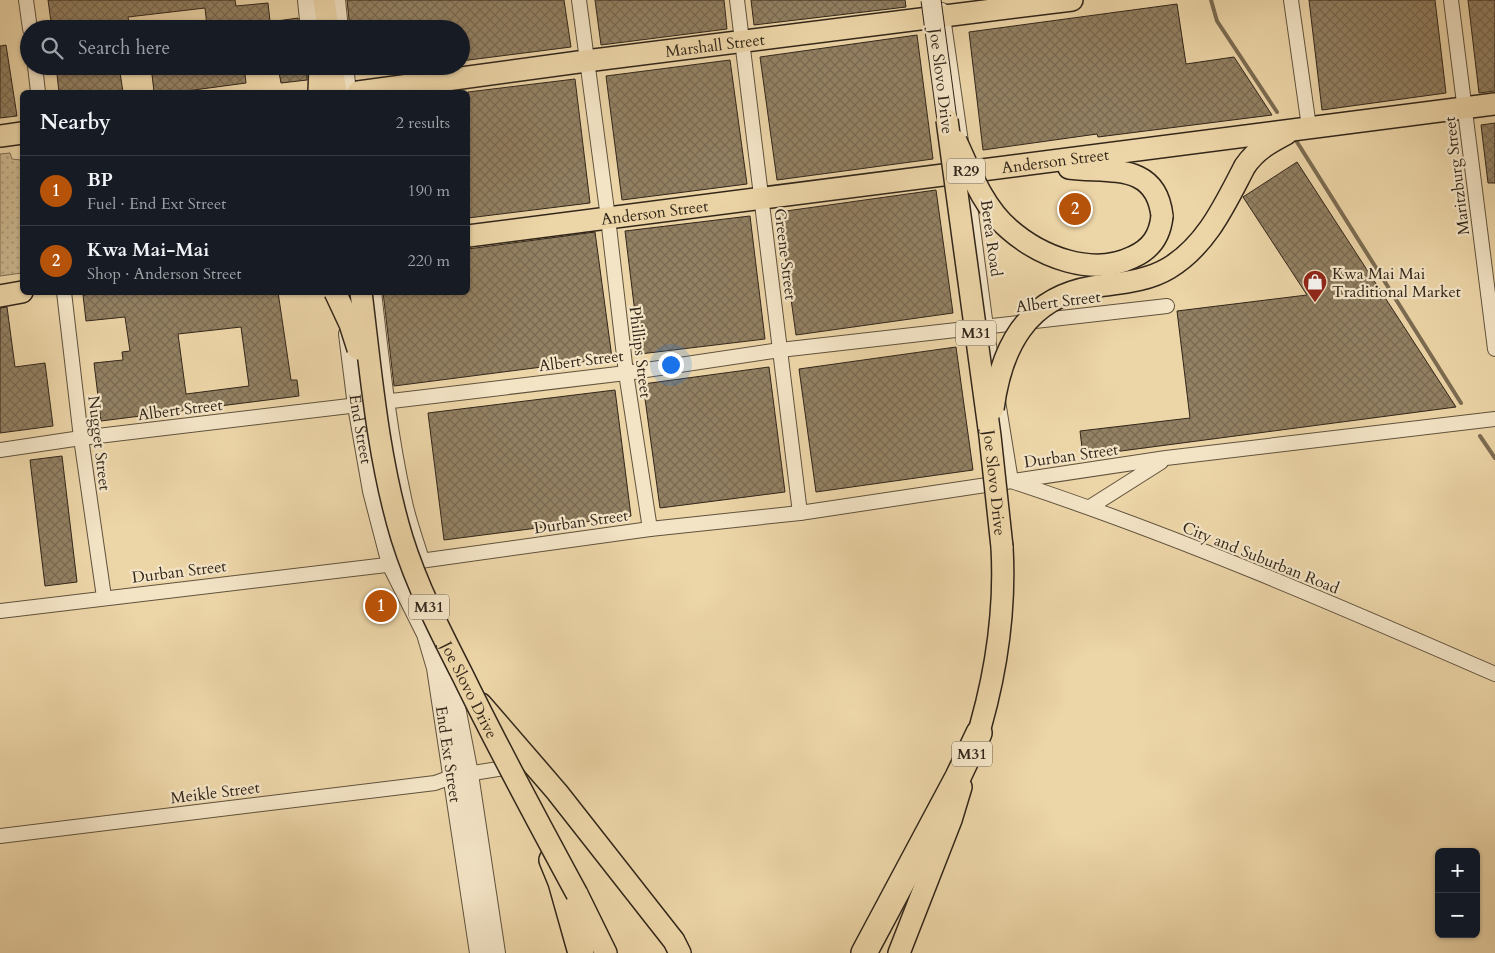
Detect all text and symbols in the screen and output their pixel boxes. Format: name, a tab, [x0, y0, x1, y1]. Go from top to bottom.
search box	[20, 20, 470, 75]
street label: Joe Slovo Drive	[923, 25, 958, 135]
street label: Marshall Street	[664, 29, 766, 63]
icon: search	[38, 34, 66, 62]
text: Search here	[78, 35, 170, 61]
text: Nearby	[40, 108, 111, 137]
text: 2 results	[396, 112, 450, 134]
street label: Maritzburg Street	[1439, 115, 1475, 237]
street label: Anderson Street	[1000, 144, 1110, 179]
road number: R29	[947, 158, 985, 184]
text: BP	[87, 167, 113, 193]
text: 1	[52, 180, 60, 202]
text: 190 m	[408, 180, 450, 202]
pin: 2	[1059, 190, 1091, 228]
text: Fuel · End Ext Street	[87, 193, 226, 215]
street label: Anderson Street	[600, 195, 710, 231]
street label: Berea Road	[975, 198, 1007, 279]
street label: Greene Street	[768, 207, 802, 301]
text: Kwa Mai-Mai	[87, 237, 209, 263]
text: 2	[52, 250, 60, 272]
text: 220 m	[408, 250, 450, 272]
text: Shop · Anderson Street	[87, 263, 242, 285]
place label: Kwa Mai Mai Traditional Market	[1332, 263, 1461, 303]
shop icon: Kwa Mai Mai Traditional Market	[1302, 269, 1328, 303]
street label: Albert Street	[1015, 286, 1102, 318]
street label: Phillips Street	[623, 305, 657, 399]
road number: M31	[956, 320, 996, 346]
street label: Albert Street	[538, 345, 625, 377]
your location	[658, 352, 684, 378]
street label: End Street	[344, 393, 377, 466]
street label: Nugget Street	[82, 394, 116, 492]
street label: Albert Street	[137, 394, 224, 426]
street label: Joe Slovo Drive	[977, 427, 1011, 537]
street label: Durban Street	[1023, 438, 1120, 473]
street label: Durban Street	[533, 504, 630, 539]
street label: City and Suburban Road	[1179, 516, 1343, 600]
street label: Durban Street	[131, 555, 228, 589]
pin: 1	[365, 587, 397, 625]
road number: M31	[409, 594, 449, 620]
street label: Joe Slovo Drive	[434, 636, 502, 743]
street label: End Ext Street	[430, 704, 466, 804]
road number: M31	[952, 742, 992, 766]
street label: Meikle Street	[169, 777, 261, 809]
map controls	[1435, 848, 1480, 938]
button: +	[1435, 848, 1480, 893]
button: −	[1435, 893, 1480, 938]

